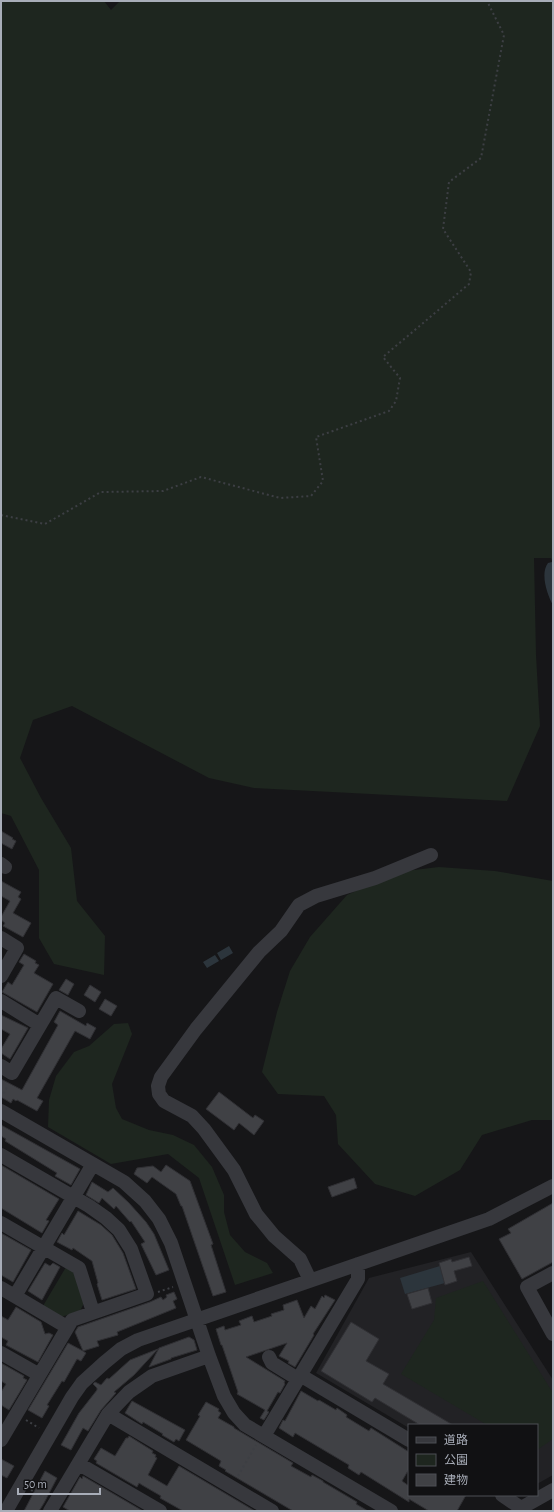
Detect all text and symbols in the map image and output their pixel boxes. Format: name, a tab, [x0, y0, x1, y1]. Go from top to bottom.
legend	[408, 1424, 538, 1496]
text: 道路	[444, 1433, 468, 1446]
text: 公園	[444, 1454, 468, 1466]
scale bar	[18, 1470, 100, 1496]
text: 建物	[444, 1473, 468, 1486]
text: 50 m	[24, 1478, 47, 1490]

